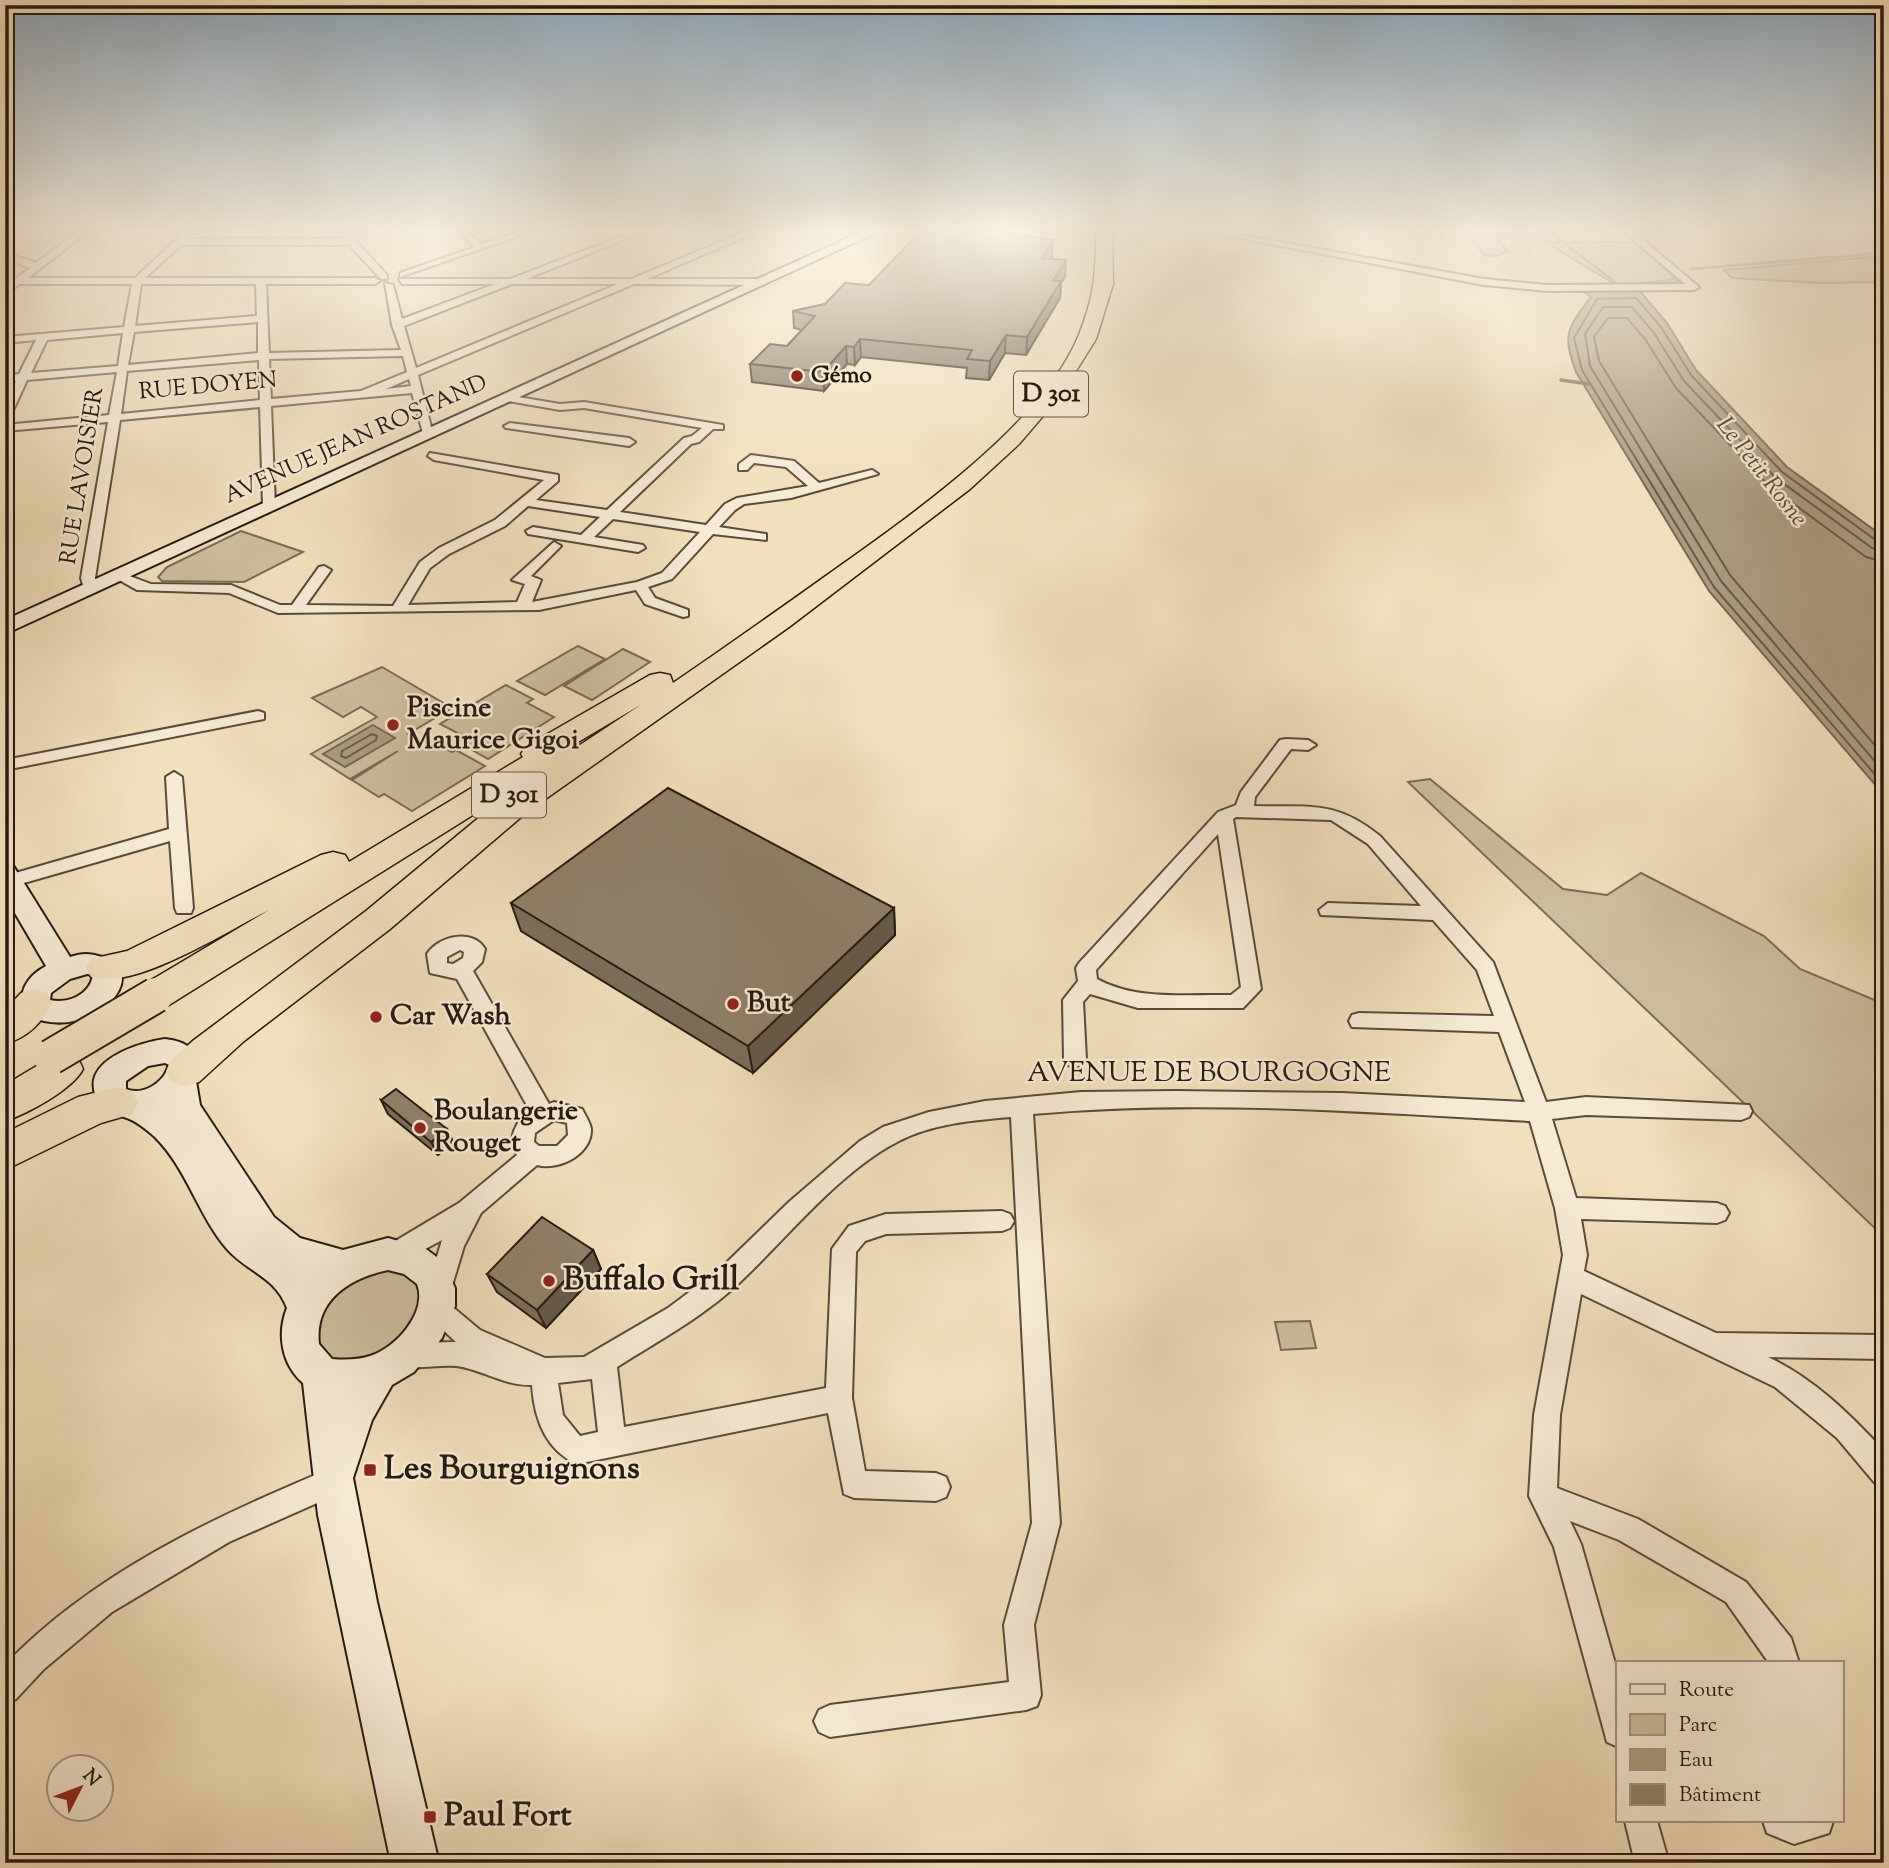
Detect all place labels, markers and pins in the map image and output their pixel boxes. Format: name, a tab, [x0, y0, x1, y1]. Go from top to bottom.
place label: Gémo	[811, 360, 872, 393]
marker: Gémo	[789, 368, 805, 384]
place label: Piscine Maurice Gigoi	[407, 689, 579, 761]
marker: Piscine Maurice Gigoi	[385, 717, 401, 733]
place label: But	[747, 984, 791, 1024]
marker: But	[725, 996, 741, 1012]
place label: Car Wash	[390, 997, 512, 1037]
marker: Car Wash	[368, 1009, 384, 1025]
place label: Boulangerie Rouget	[434, 1092, 578, 1164]
marker: Boulangerie Rouget	[412, 1120, 428, 1136]
place label: Buffalo Grill	[563, 1257, 740, 1305]
marker: Buffalo Grill	[541, 1273, 557, 1289]
place label: Les Bourguignons	[384, 1446, 640, 1494]
marker: Les Bourguignons	[362, 1462, 378, 1478]
place label: Paul Fort	[444, 1793, 572, 1841]
marker: Paul Fort	[422, 1809, 438, 1825]

